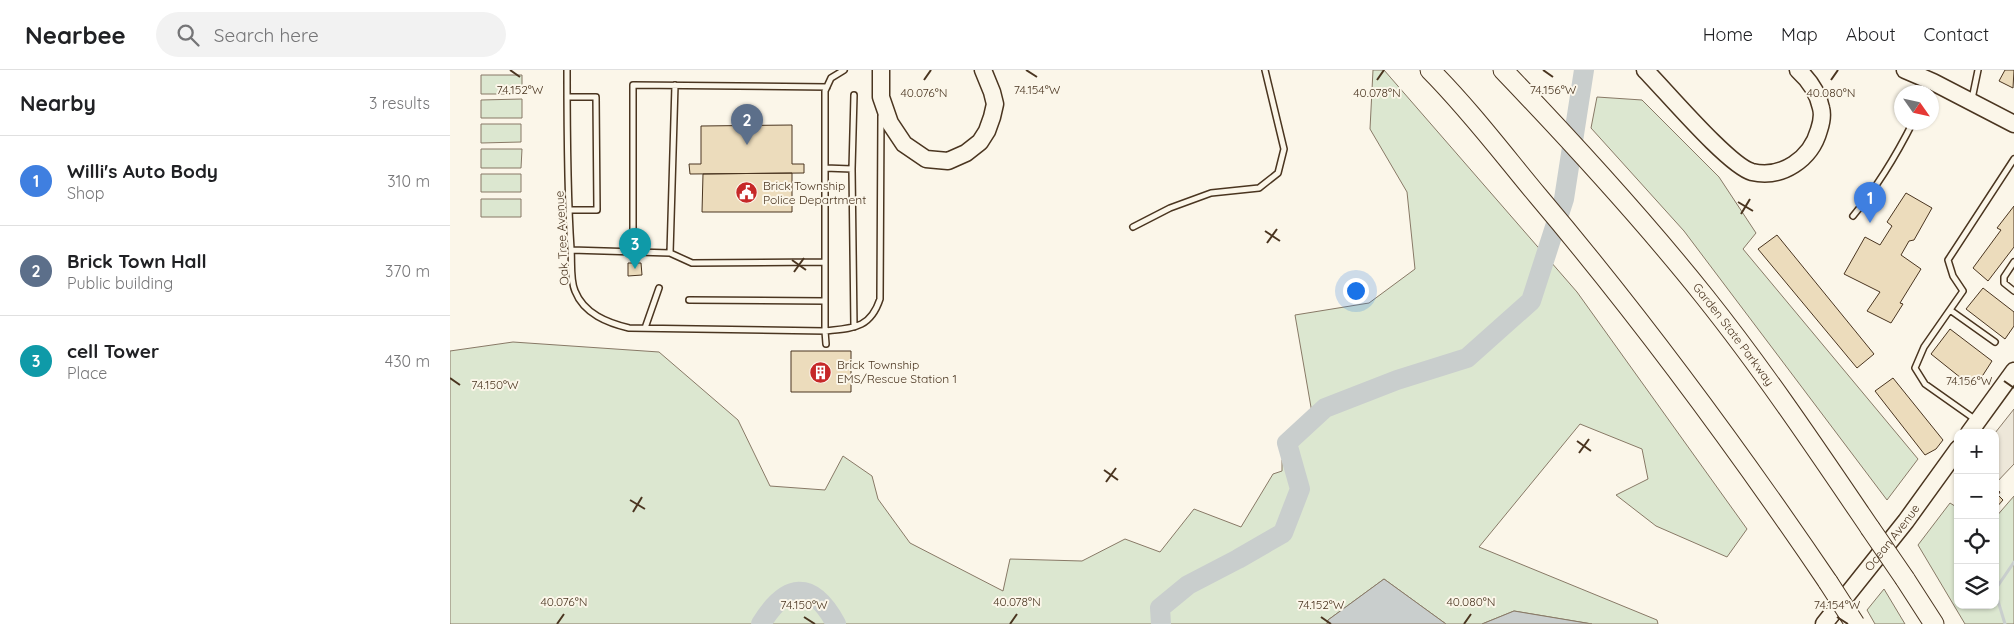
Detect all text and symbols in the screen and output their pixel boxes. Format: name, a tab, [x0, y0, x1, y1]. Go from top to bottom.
search box	[156, 12, 506, 57]
text: Nearbee	[25, 20, 126, 50]
icon: search	[174, 21, 202, 49]
text: Search here	[214, 23, 319, 47]
text: Home	[1703, 23, 1753, 46]
text: Map	[1781, 23, 1818, 46]
text: About	[1846, 23, 1896, 46]
text: Contact	[1924, 23, 1989, 46]
text: 74.152°W	[497, 82, 544, 97]
text: 74.154°W	[1014, 82, 1061, 97]
text: 74.156°W	[1530, 82, 1577, 97]
text: 40.076°N	[900, 85, 948, 100]
text: 40.078°N	[1353, 85, 1401, 100]
text: 40.080°N	[1806, 85, 1856, 100]
north arrow	[1894, 85, 1939, 130]
text: Nearby	[20, 90, 96, 116]
text: 3 results	[369, 93, 430, 113]
pin: 2	[731, 104, 763, 145]
text: Willi's Auto Body	[67, 159, 218, 183]
text: 1	[33, 171, 39, 191]
text: 310 m	[387, 171, 430, 191]
place label: Brick Township Police Department	[763, 178, 866, 207]
public building icon: Brick Township Police Department	[735, 181, 759, 205]
pin: 1	[1854, 182, 1886, 223]
text: Shop	[67, 183, 104, 203]
street label: Oak Tree Avenue	[552, 190, 571, 286]
pin: 3	[619, 228, 651, 269]
text: Brick Town Hall	[67, 249, 207, 273]
text: 2	[31, 261, 41, 281]
text: 370 m	[385, 261, 430, 281]
text: Public building	[67, 273, 173, 293]
your location	[1343, 278, 1369, 304]
street label: Garden State Parkway	[1690, 280, 1777, 389]
text: cell Tower	[67, 339, 159, 363]
text: 3	[32, 351, 40, 371]
text: 430 m	[385, 351, 430, 371]
place label: Brick Township EMS/Rescue Station 1	[837, 357, 957, 386]
building icon: Brick Township EMS/Rescue Station 1	[809, 360, 833, 384]
text: Place	[67, 363, 107, 383]
text: 74.156°W	[1946, 373, 1993, 388]
text: 74.150°W	[471, 377, 519, 392]
map controls	[1954, 429, 1999, 609]
button: +	[1954, 429, 1999, 474]
button: −	[1954, 474, 1999, 519]
street label: Ocean Avenue	[1861, 501, 1923, 574]
button: locate	[1954, 519, 1999, 564]
button: layers	[1954, 564, 1999, 609]
text: 40.076°N	[540, 594, 588, 609]
text: 40.078°N	[993, 594, 1041, 609]
text: 40.080°N	[1446, 594, 1496, 609]
text: 74.150°W	[780, 597, 828, 612]
text: 74.152°W	[1298, 597, 1345, 612]
text: 74.154°W	[1814, 597, 1861, 612]

